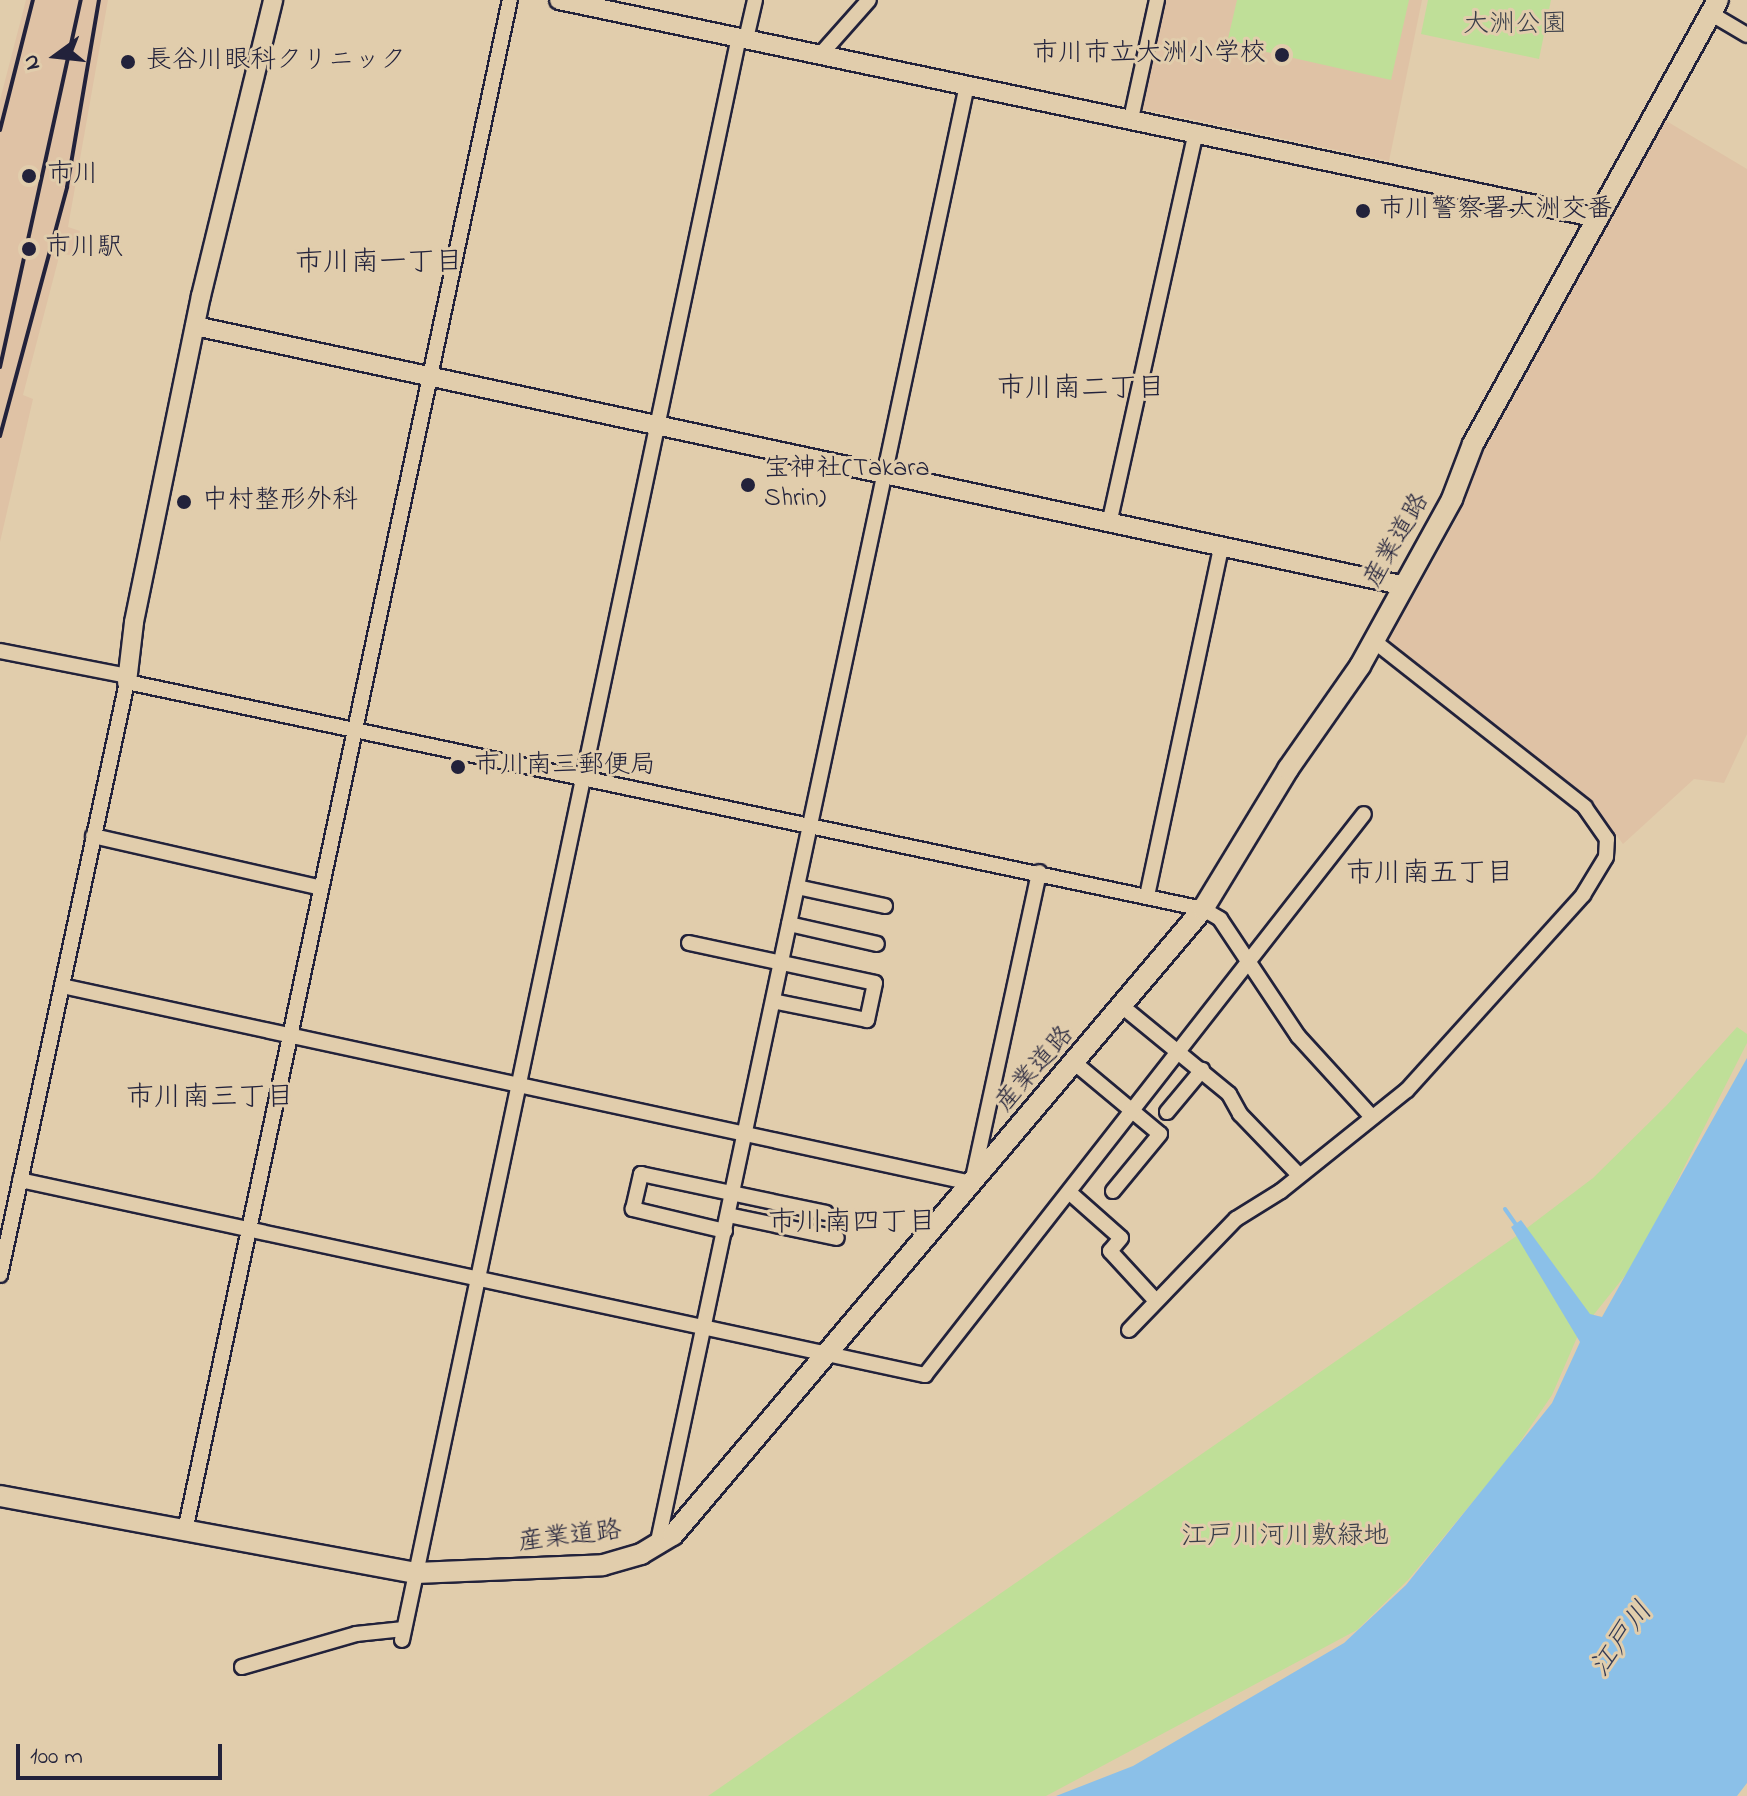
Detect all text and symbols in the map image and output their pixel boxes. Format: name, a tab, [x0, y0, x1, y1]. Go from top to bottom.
park label: 大洲公園	[1463, 10, 1567, 42]
north arrow	[16, 16, 96, 96]
place label: 市川市立大洲小学校	[1032, 39, 1266, 71]
place label: 長谷川眼科クリニック	[146, 46, 406, 78]
marker: 市川市立大洲小学校	[1273, 46, 1291, 64]
text: N	[15, 51, 50, 74]
marker: 長谷川眼科クリニック	[117, 51, 139, 73]
place label: 市川	[47, 160, 99, 192]
marker: 市川	[18, 165, 40, 187]
place label: 市川警察署大洲交番	[1379, 195, 1613, 227]
marker: 市川警察署大洲交番	[1354, 202, 1372, 220]
place label: 市川駅	[45, 233, 123, 265]
marker: 市川駅	[20, 240, 38, 258]
district label: 市川南一丁目	[295, 247, 463, 281]
district label: 市川南二丁目	[997, 373, 1165, 407]
place label: 宝神社(Takara Shrin)	[764, 454, 929, 516]
marker: 宝神社(Takara Shrin)	[739, 476, 757, 494]
place label: 中村整形外科	[202, 486, 358, 518]
street label: 産業道路	[1358, 488, 1438, 594]
marker: 中村整形外科	[173, 491, 195, 513]
place label: 市川南三郵便局	[474, 751, 656, 783]
marker: 市川南三郵便局	[449, 758, 467, 776]
district label: 市川南五丁目	[1346, 858, 1514, 892]
street label: 産業道路	[990, 1021, 1082, 1119]
district label: 市川南三丁目	[126, 1082, 294, 1116]
district label: 市川南四丁目	[768, 1207, 936, 1241]
street label: 産業道路	[516, 1516, 624, 1560]
park label: 江戸川河川敷緑地	[1181, 1522, 1389, 1554]
water label: 江戸川	[1585, 1596, 1661, 1684]
scale bar	[20, 1728, 226, 1778]
text: 100 m	[30, 1740, 83, 1775]

